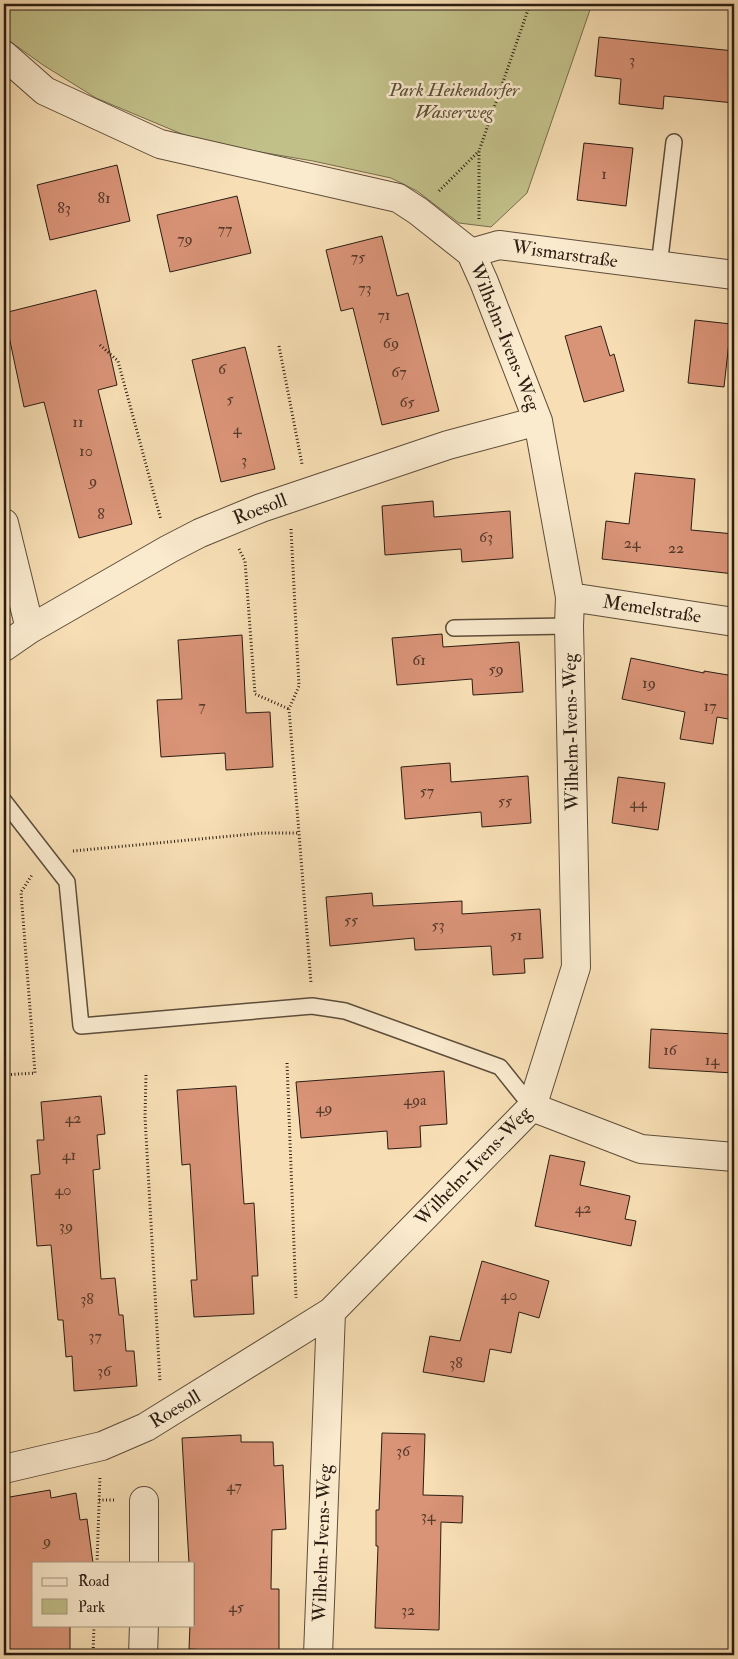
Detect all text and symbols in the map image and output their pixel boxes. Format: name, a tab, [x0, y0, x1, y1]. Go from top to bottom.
house number: 3	[629, 50, 635, 70]
park label: Park Heikendorfer Wasserweg	[388, 78, 520, 124]
house number: 1	[601, 164, 607, 184]
house number: 81	[97, 188, 111, 208]
house number: 83	[57, 198, 71, 218]
house number: 77	[218, 219, 233, 239]
house number: 79	[177, 229, 193, 249]
street label: Wismarstraße	[510, 235, 619, 273]
house number: 75	[351, 247, 365, 267]
street label: Wilhelm-Ivens-Weg	[464, 259, 546, 415]
house number: 73	[358, 278, 372, 298]
house number: 71	[377, 305, 391, 325]
house number: 69	[383, 333, 399, 353]
house number: 6	[218, 359, 227, 379]
house number: 67	[391, 362, 407, 382]
house number: 5	[226, 389, 234, 409]
house number: 65	[399, 392, 415, 412]
house number: 11	[72, 412, 84, 432]
house number: 4	[233, 419, 243, 439]
house number: 10	[79, 441, 93, 461]
house number: 3	[241, 450, 247, 470]
house number: 9	[88, 471, 97, 491]
street label: Roesoll	[230, 488, 290, 530]
house number: 8	[97, 504, 105, 524]
house number: 63	[479, 527, 493, 547]
house number: 24	[624, 533, 642, 553]
house number: 22	[668, 538, 684, 558]
street label: Memelstraße	[601, 589, 703, 629]
house number: 61	[412, 650, 426, 670]
street label: Wilhelm-Ivens-Weg	[558, 652, 584, 812]
house number: 59	[488, 659, 504, 679]
house number: 19	[642, 673, 656, 693]
house number: 7	[198, 696, 206, 716]
house number: 17	[703, 696, 717, 716]
house number: 57	[420, 781, 435, 801]
house number: 55	[498, 791, 512, 811]
house number: 44	[629, 793, 648, 813]
house number: 55	[344, 910, 358, 930]
house number: 53	[431, 915, 445, 935]
house number: 51	[510, 925, 522, 945]
house number: 16	[663, 1040, 678, 1060]
house number: 14	[705, 1050, 721, 1070]
house number: 49a	[403, 1090, 427, 1110]
house number: 49	[316, 1098, 332, 1118]
street label: Wilhelm-Ivens-Weg	[409, 1101, 537, 1232]
house number: 42	[65, 1108, 81, 1128]
house number: 41	[62, 1145, 76, 1165]
house number: 40	[55, 1180, 71, 1200]
house number: 42	[575, 1198, 591, 1218]
house number: 39	[59, 1216, 73, 1236]
house number: 40	[501, 1285, 517, 1305]
house number: 38	[80, 1289, 94, 1309]
house number: 37	[88, 1326, 102, 1346]
house number: 38	[449, 1353, 463, 1373]
house number: 36	[97, 1361, 112, 1381]
street label: Roesoll	[145, 1384, 205, 1434]
house number: 36	[396, 1441, 411, 1461]
street label: Wilhelm-Ivens-Weg	[307, 1463, 337, 1623]
house number: 47	[226, 1476, 242, 1496]
house number: 34	[421, 1506, 437, 1526]
house number: 9	[42, 1531, 51, 1551]
legend	[32, 1562, 195, 1626]
text: Road	[78, 1572, 110, 1591]
house number: 45	[228, 1597, 244, 1617]
text: Park	[78, 1598, 105, 1617]
house number: 32	[401, 1600, 415, 1620]

